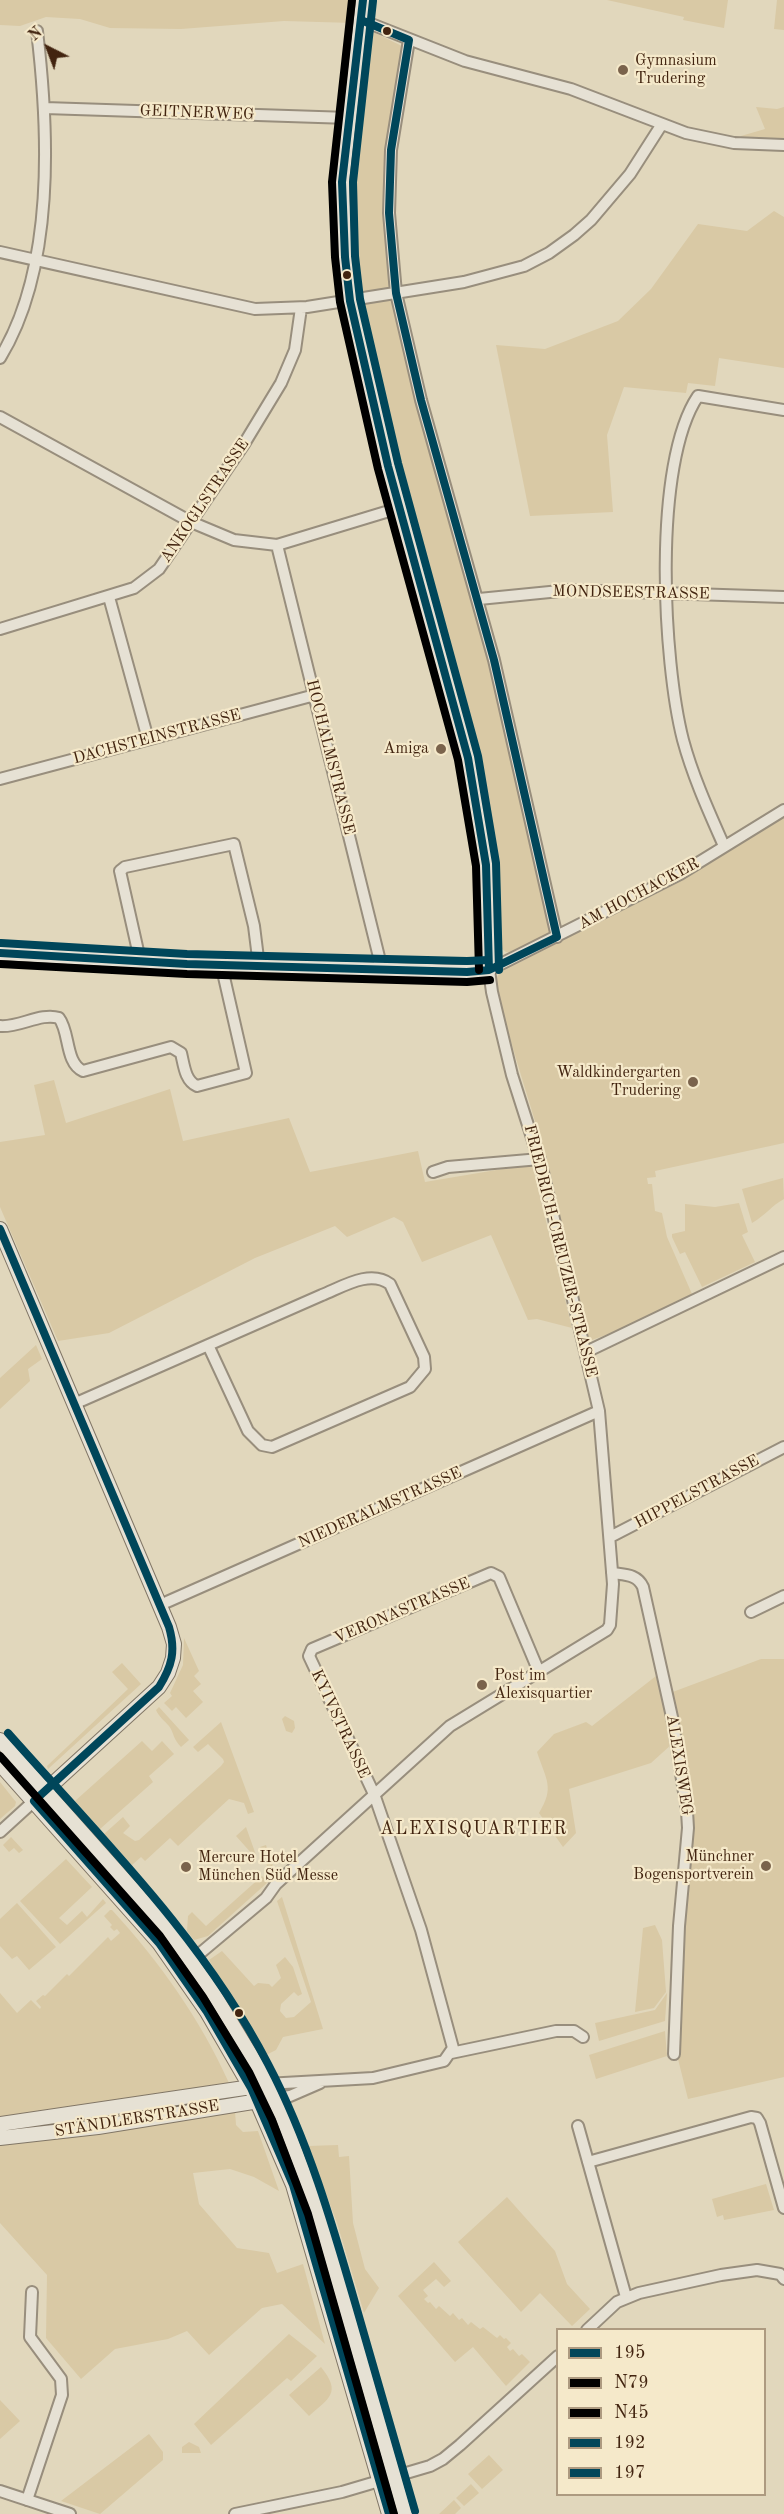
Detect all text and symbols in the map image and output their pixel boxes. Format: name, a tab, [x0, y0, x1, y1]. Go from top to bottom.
north arrow	[18, 18, 78, 78]
text: N	[26, 25, 46, 45]
unlabelled marker	[381, 25, 393, 37]
place label: Gymnasium Trudering	[635, 51, 717, 89]
marker: Gymnasium Trudering	[616, 63, 630, 77]
street label: GEITNERWEG	[139, 101, 255, 125]
unlabelled marker	[341, 269, 353, 281]
street label: ANKOGLSTRASSE	[156, 435, 254, 567]
street label: MONDSEESTRASSE	[552, 582, 710, 604]
street label: HOCHALMSTRASSE	[301, 677, 359, 837]
street label: DACHSTEINSTRASSE	[71, 705, 243, 769]
place label: Amiga	[383, 739, 429, 759]
marker: Amiga	[434, 742, 448, 756]
street label: AM HOCHACKER	[575, 854, 703, 934]
place label: Waldkindergarten Trudering	[556, 1063, 681, 1101]
marker: Waldkindergarten Trudering	[686, 1075, 700, 1089]
street label: FRIEDRICH-CREUZER-STRASSE	[519, 1123, 601, 1379]
street label: HIPPELSTRASSE	[631, 1451, 763, 1533]
street label: NIEDERALMSTRASSE	[295, 1463, 465, 1553]
street label: VERONASTRASSE	[331, 1574, 473, 1648]
street label: KYIVSTRASSE	[306, 1666, 374, 1782]
place label: Post im Alexisquartier	[494, 1666, 592, 1704]
marker: Post im Alexisquartier	[475, 1678, 489, 1692]
street label: ALEXISWEG	[662, 1713, 696, 1817]
district label: ALEXISQUARTIER	[380, 1818, 568, 1840]
place label: Münchner Bogensportverein	[633, 1847, 754, 1885]
place label: Mercure Hotel München Süd Messe	[198, 1848, 338, 1886]
marker: Münchner Bogensportverein	[759, 1859, 773, 1873]
marker: Mercure Hotel München Süd Messe	[179, 1860, 193, 1874]
unlabelled marker	[233, 2007, 245, 2019]
street label: STÄNDLERSTRASSE	[53, 2097, 221, 2141]
legend	[556, 2328, 766, 2496]
text: 195	[614, 2344, 645, 2362]
text: N79	[614, 2374, 649, 2392]
text: N45	[614, 2404, 649, 2422]
text: 192	[614, 2434, 645, 2452]
text: 197	[614, 2464, 645, 2482]

